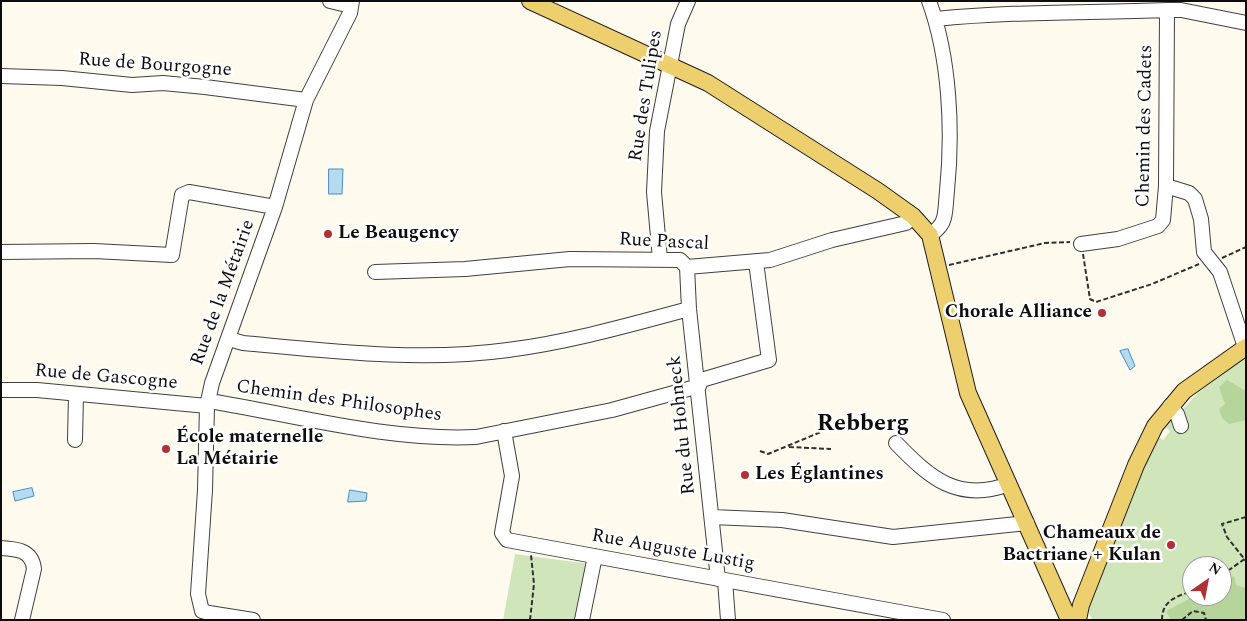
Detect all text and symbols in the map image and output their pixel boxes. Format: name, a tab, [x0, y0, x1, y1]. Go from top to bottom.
street label: Rue des Tulipes	[625, 29, 669, 163]
street label: Chemin des Cadets	[1133, 44, 1159, 208]
street label: Rue de Bourgogne	[78, 49, 232, 83]
street label: Rue de la Métairie	[187, 217, 261, 369]
place label: Le Beaugency	[338, 223, 459, 245]
marker: Le Beaugency	[322, 228, 334, 240]
street label: Rue Pascal	[618, 229, 710, 257]
place label: Chorale Alliance	[945, 302, 1092, 324]
marker: Chorale Alliance	[1096, 307, 1108, 319]
street label: Rue du Hohneck	[664, 354, 702, 496]
street label: Rue de Gascogne	[33, 360, 179, 396]
street label: Chemin des Philosophes	[235, 376, 443, 428]
district label: Rebberg	[817, 411, 909, 439]
place label: École maternelle La Métairie	[176, 427, 323, 471]
marker: École maternelle La Métairie	[160, 443, 172, 455]
place label: Les Églantines	[755, 464, 884, 486]
marker: Les Églantines	[739, 469, 751, 481]
place label: Chameaux de Bactriane + Kulan	[1002, 523, 1161, 567]
street label: Rue Auguste Lustig	[590, 525, 756, 577]
marker: Chameaux de Bactriane + Kulan	[1165, 539, 1177, 551]
north arrow	[1182, 556, 1232, 606]
text: N	[1204, 557, 1225, 581]

